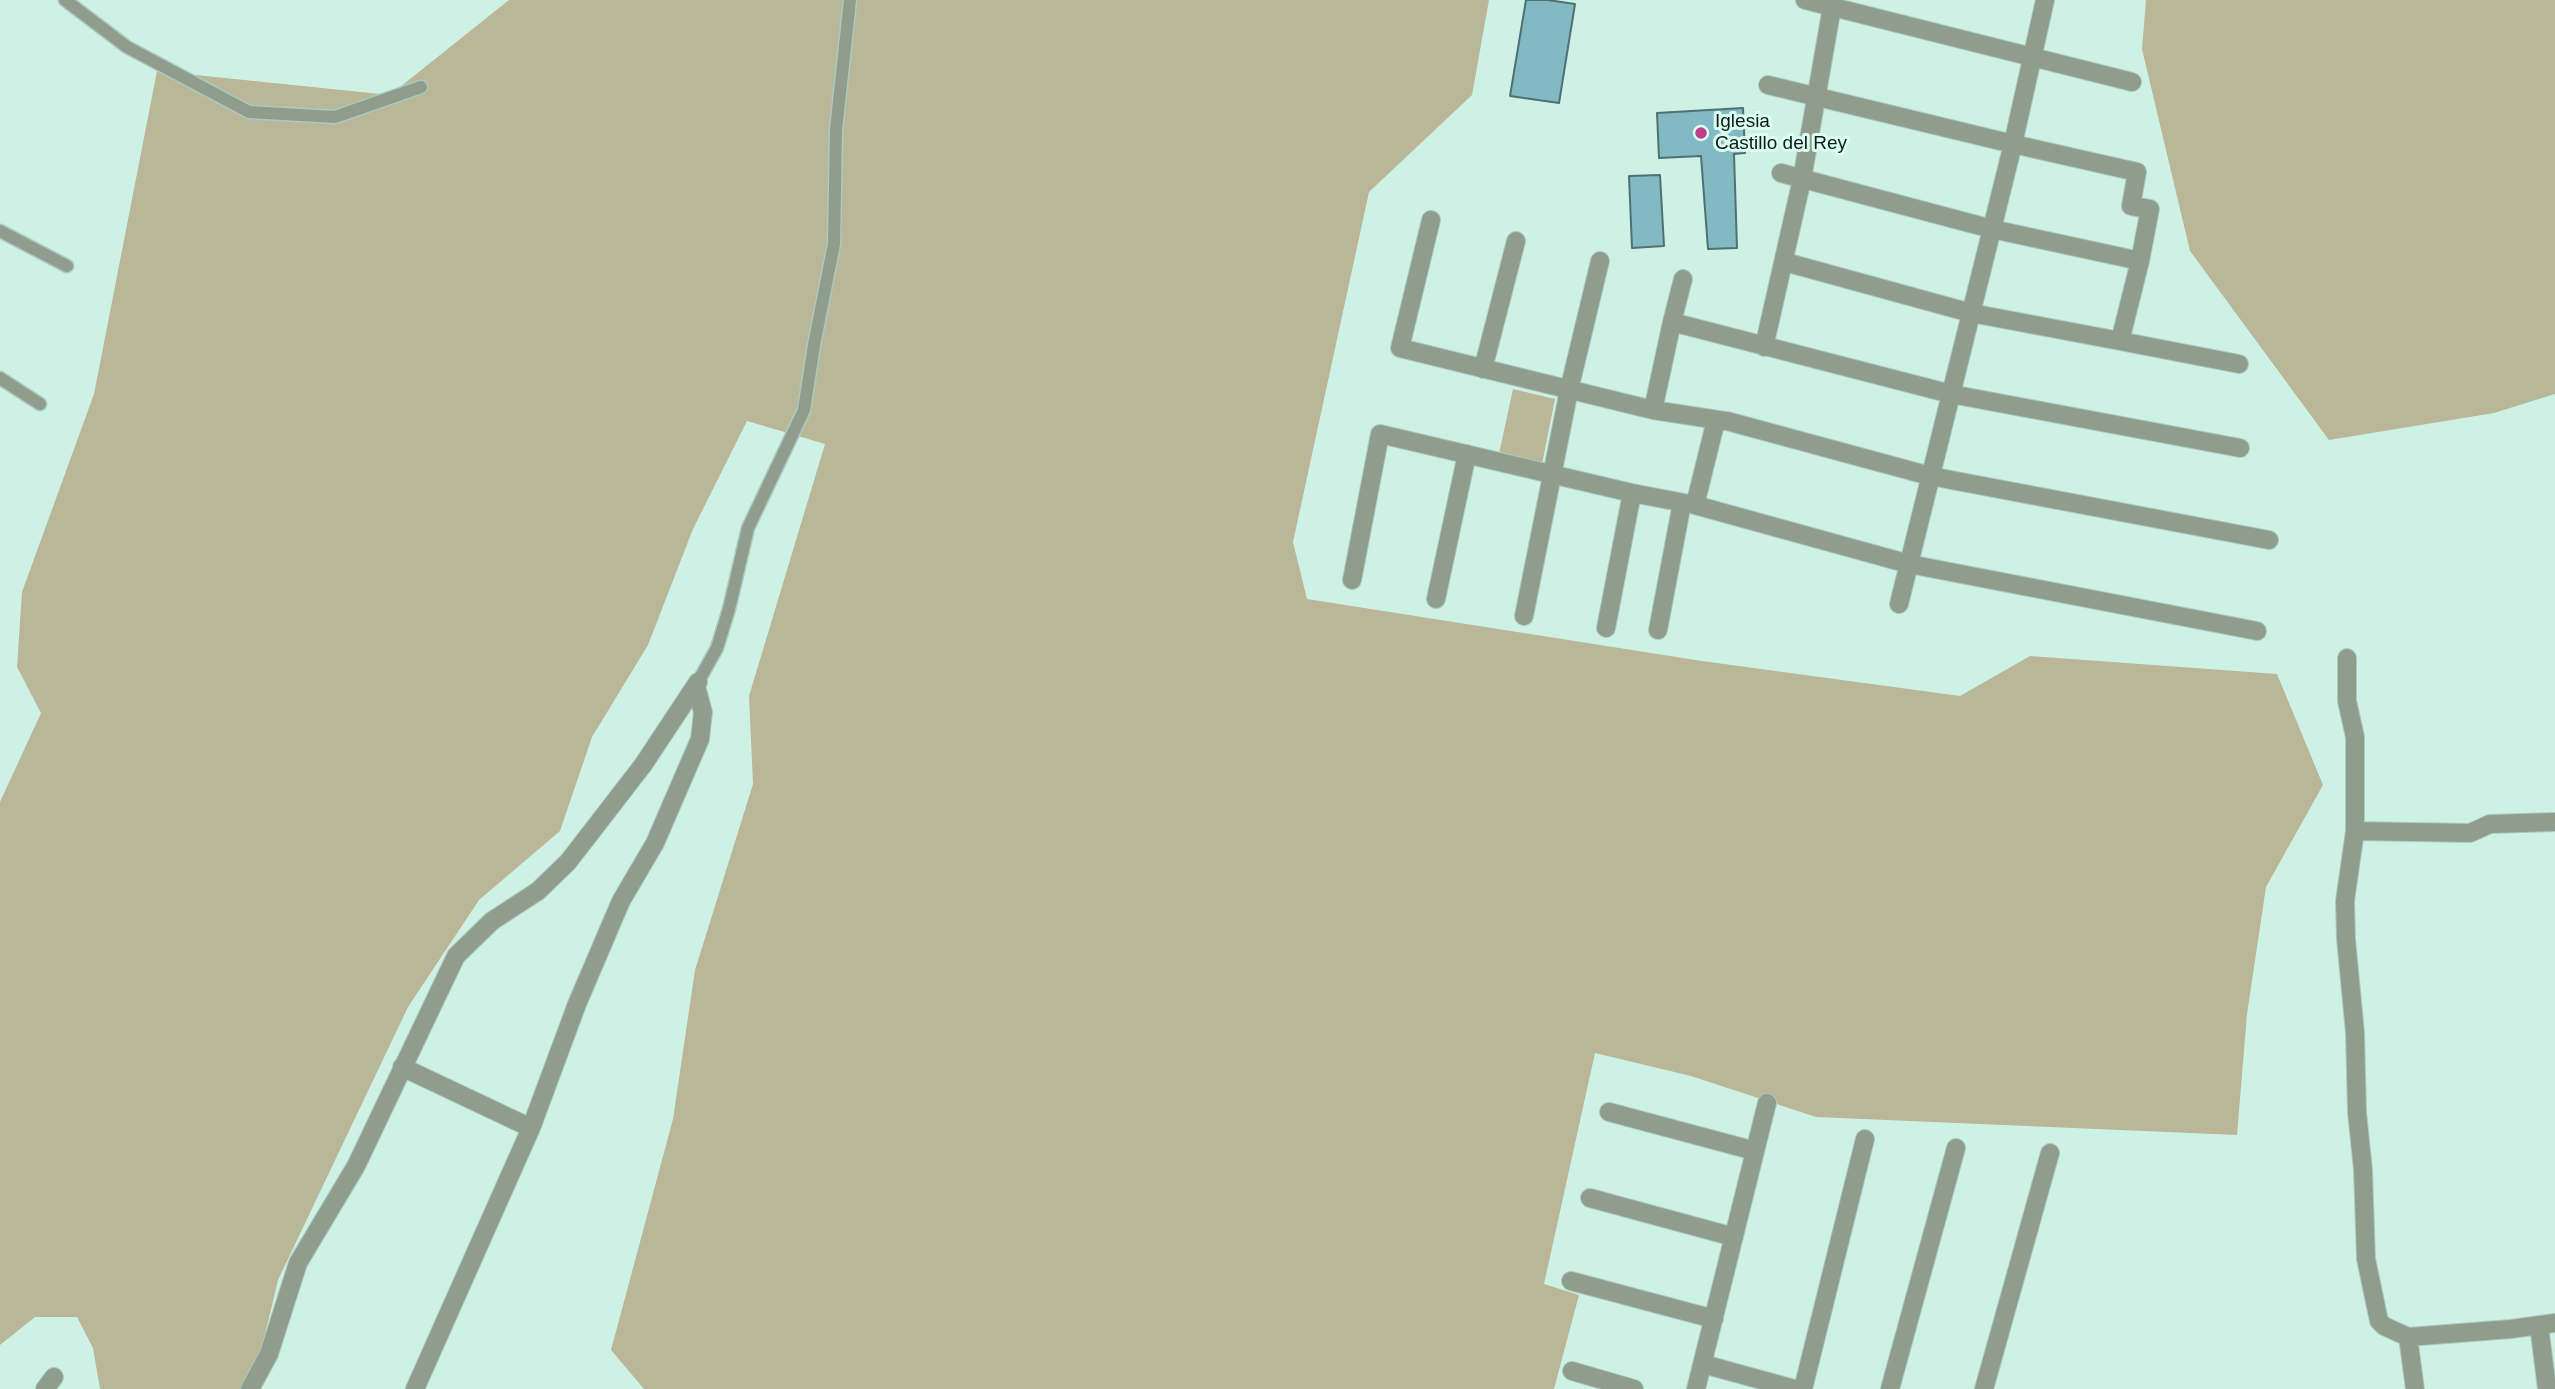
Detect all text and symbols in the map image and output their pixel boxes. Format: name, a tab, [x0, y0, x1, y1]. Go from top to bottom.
place label: Iglesia Castillo del Rey	[1715, 111, 1847, 155]
marker: Iglesia Castillo del Rey	[1693, 125, 1709, 141]

